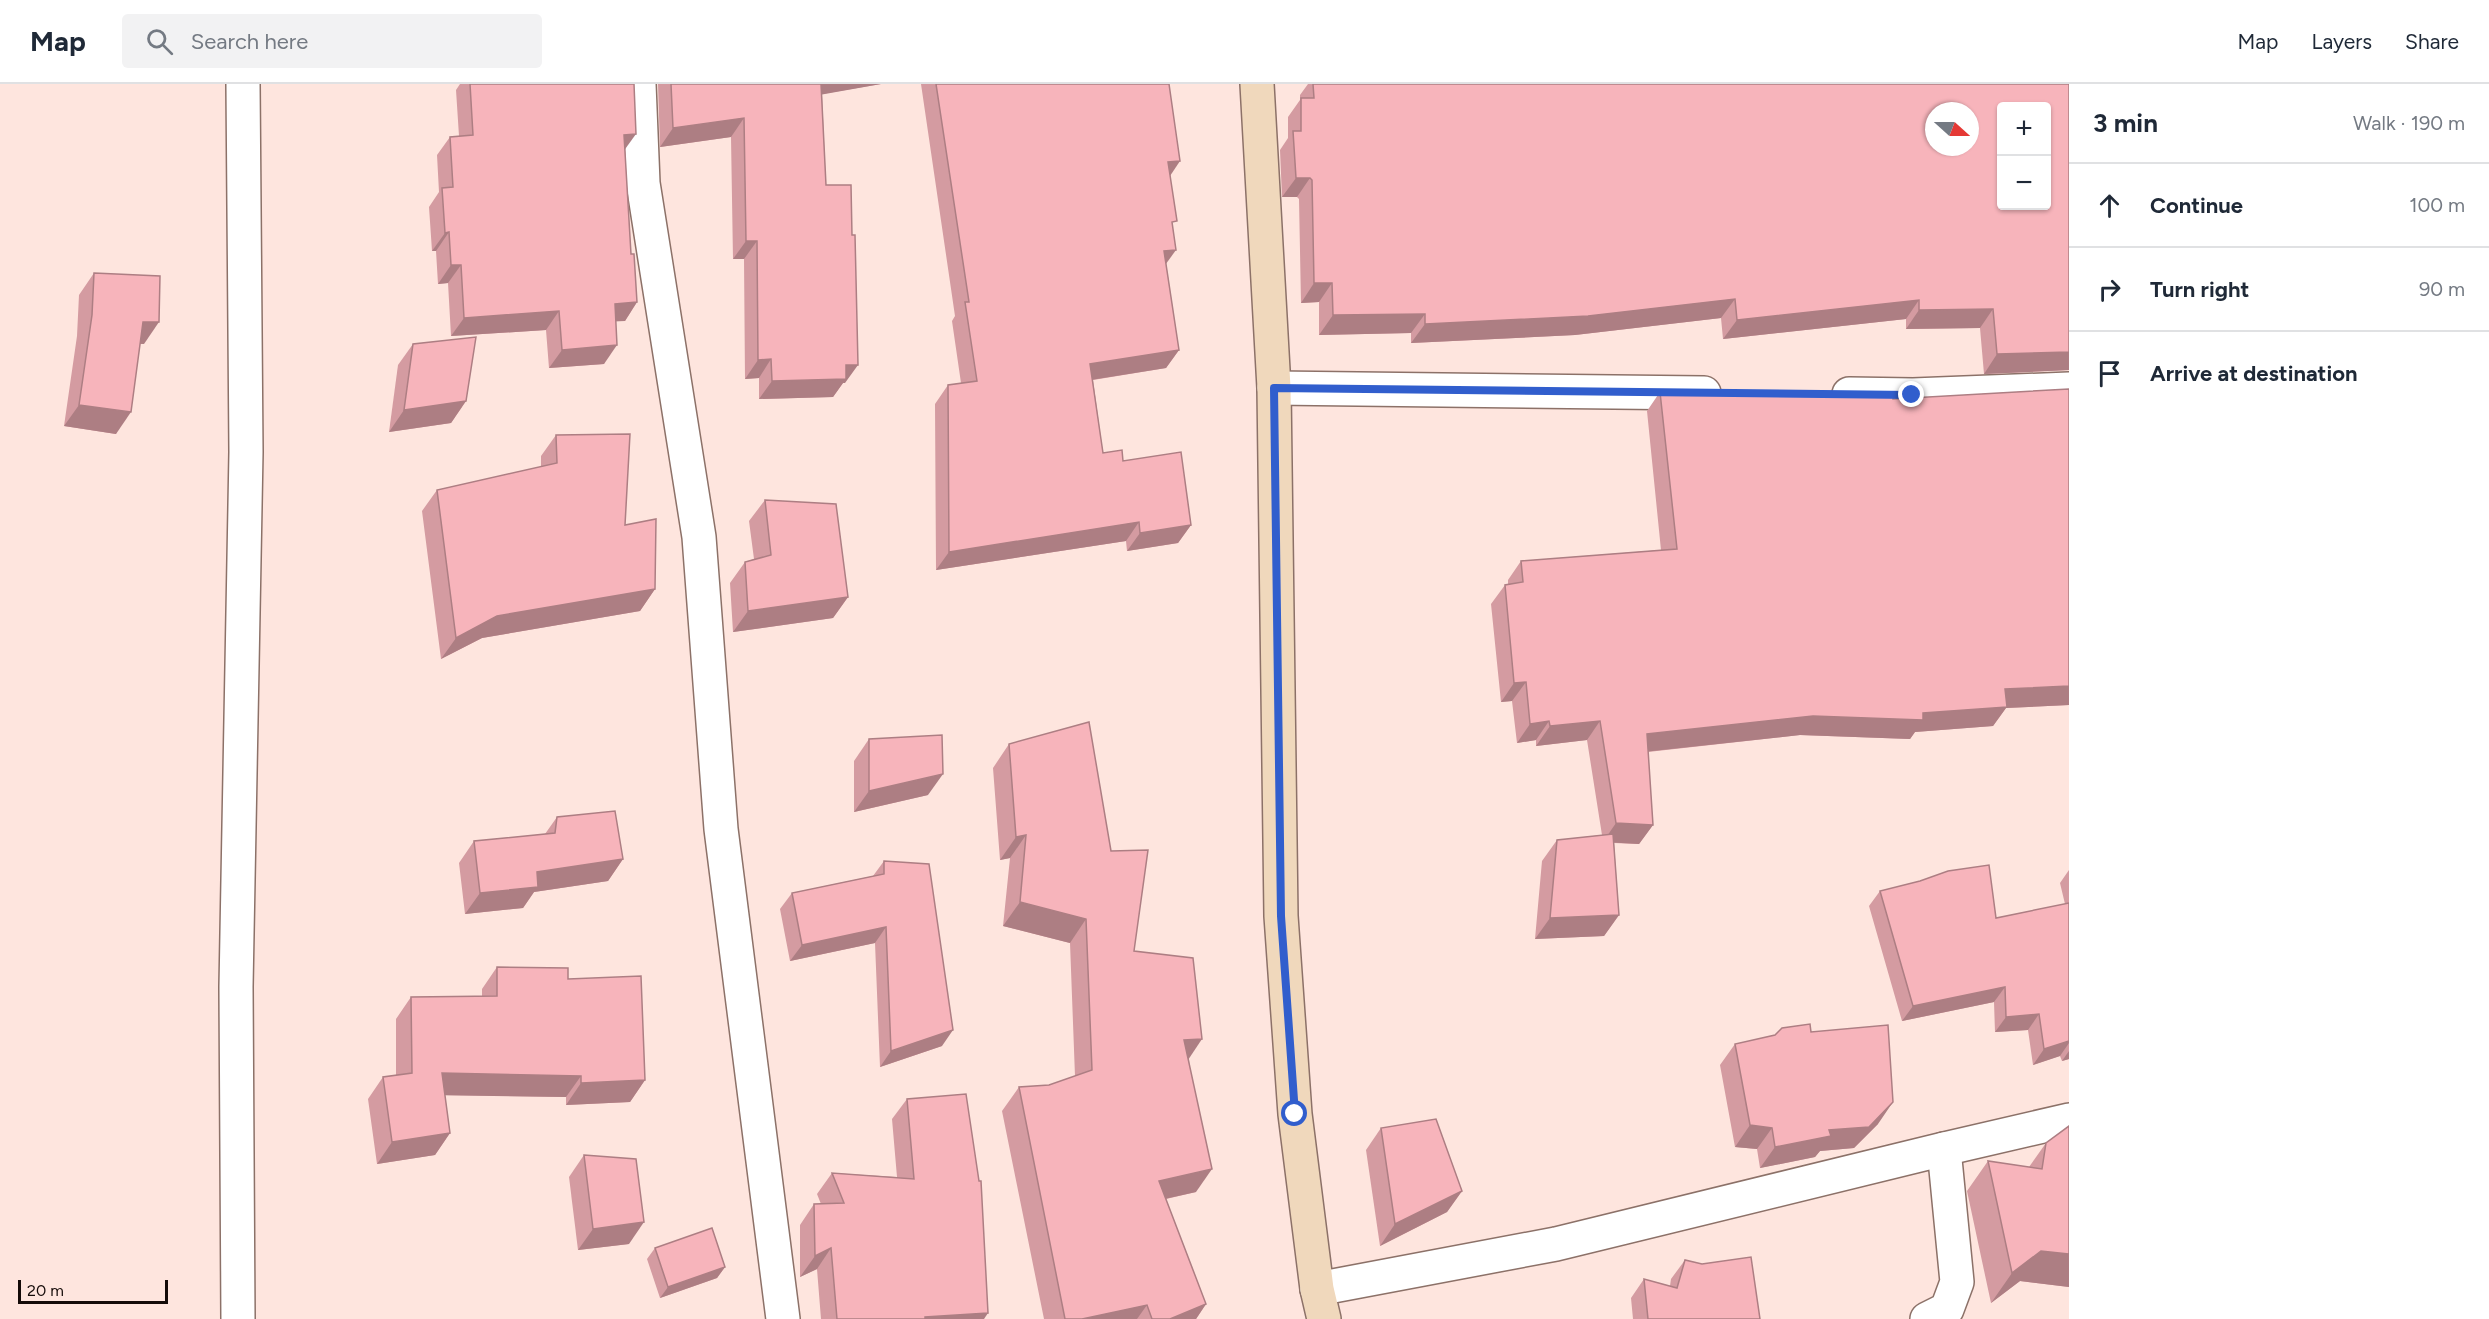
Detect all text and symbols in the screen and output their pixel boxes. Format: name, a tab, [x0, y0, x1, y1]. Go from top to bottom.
search box	[122, 14, 542, 68]
text: Map	[30, 24, 86, 58]
icon: search	[143, 25, 176, 58]
text: Search here	[191, 28, 308, 55]
text: Map	[2238, 29, 2278, 54]
text: Layers	[2311, 29, 2372, 54]
text: Share	[2405, 29, 2459, 54]
north arrow	[1925, 102, 1979, 156]
map controls	[1997, 102, 2051, 210]
button: +	[1997, 102, 2051, 156]
text: 3 min	[2093, 107, 2158, 139]
text: Walk · 190 m	[2353, 111, 2465, 135]
button: −	[1997, 156, 2051, 210]
icon: ahead	[2093, 189, 2126, 222]
text: Continue	[2150, 192, 2243, 219]
text: 100 m	[2409, 193, 2465, 217]
icon: right	[2093, 273, 2126, 306]
text: Turn right	[2150, 276, 2249, 303]
text: 90 m	[2419, 277, 2465, 301]
icon: arrive	[2093, 357, 2126, 390]
text: Arrive at destination	[2150, 360, 2358, 387]
route end	[1898, 381, 1924, 407]
route start	[1281, 1100, 1307, 1126]
scale bar	[18, 1277, 168, 1304]
text: 20 m	[27, 1281, 64, 1300]

